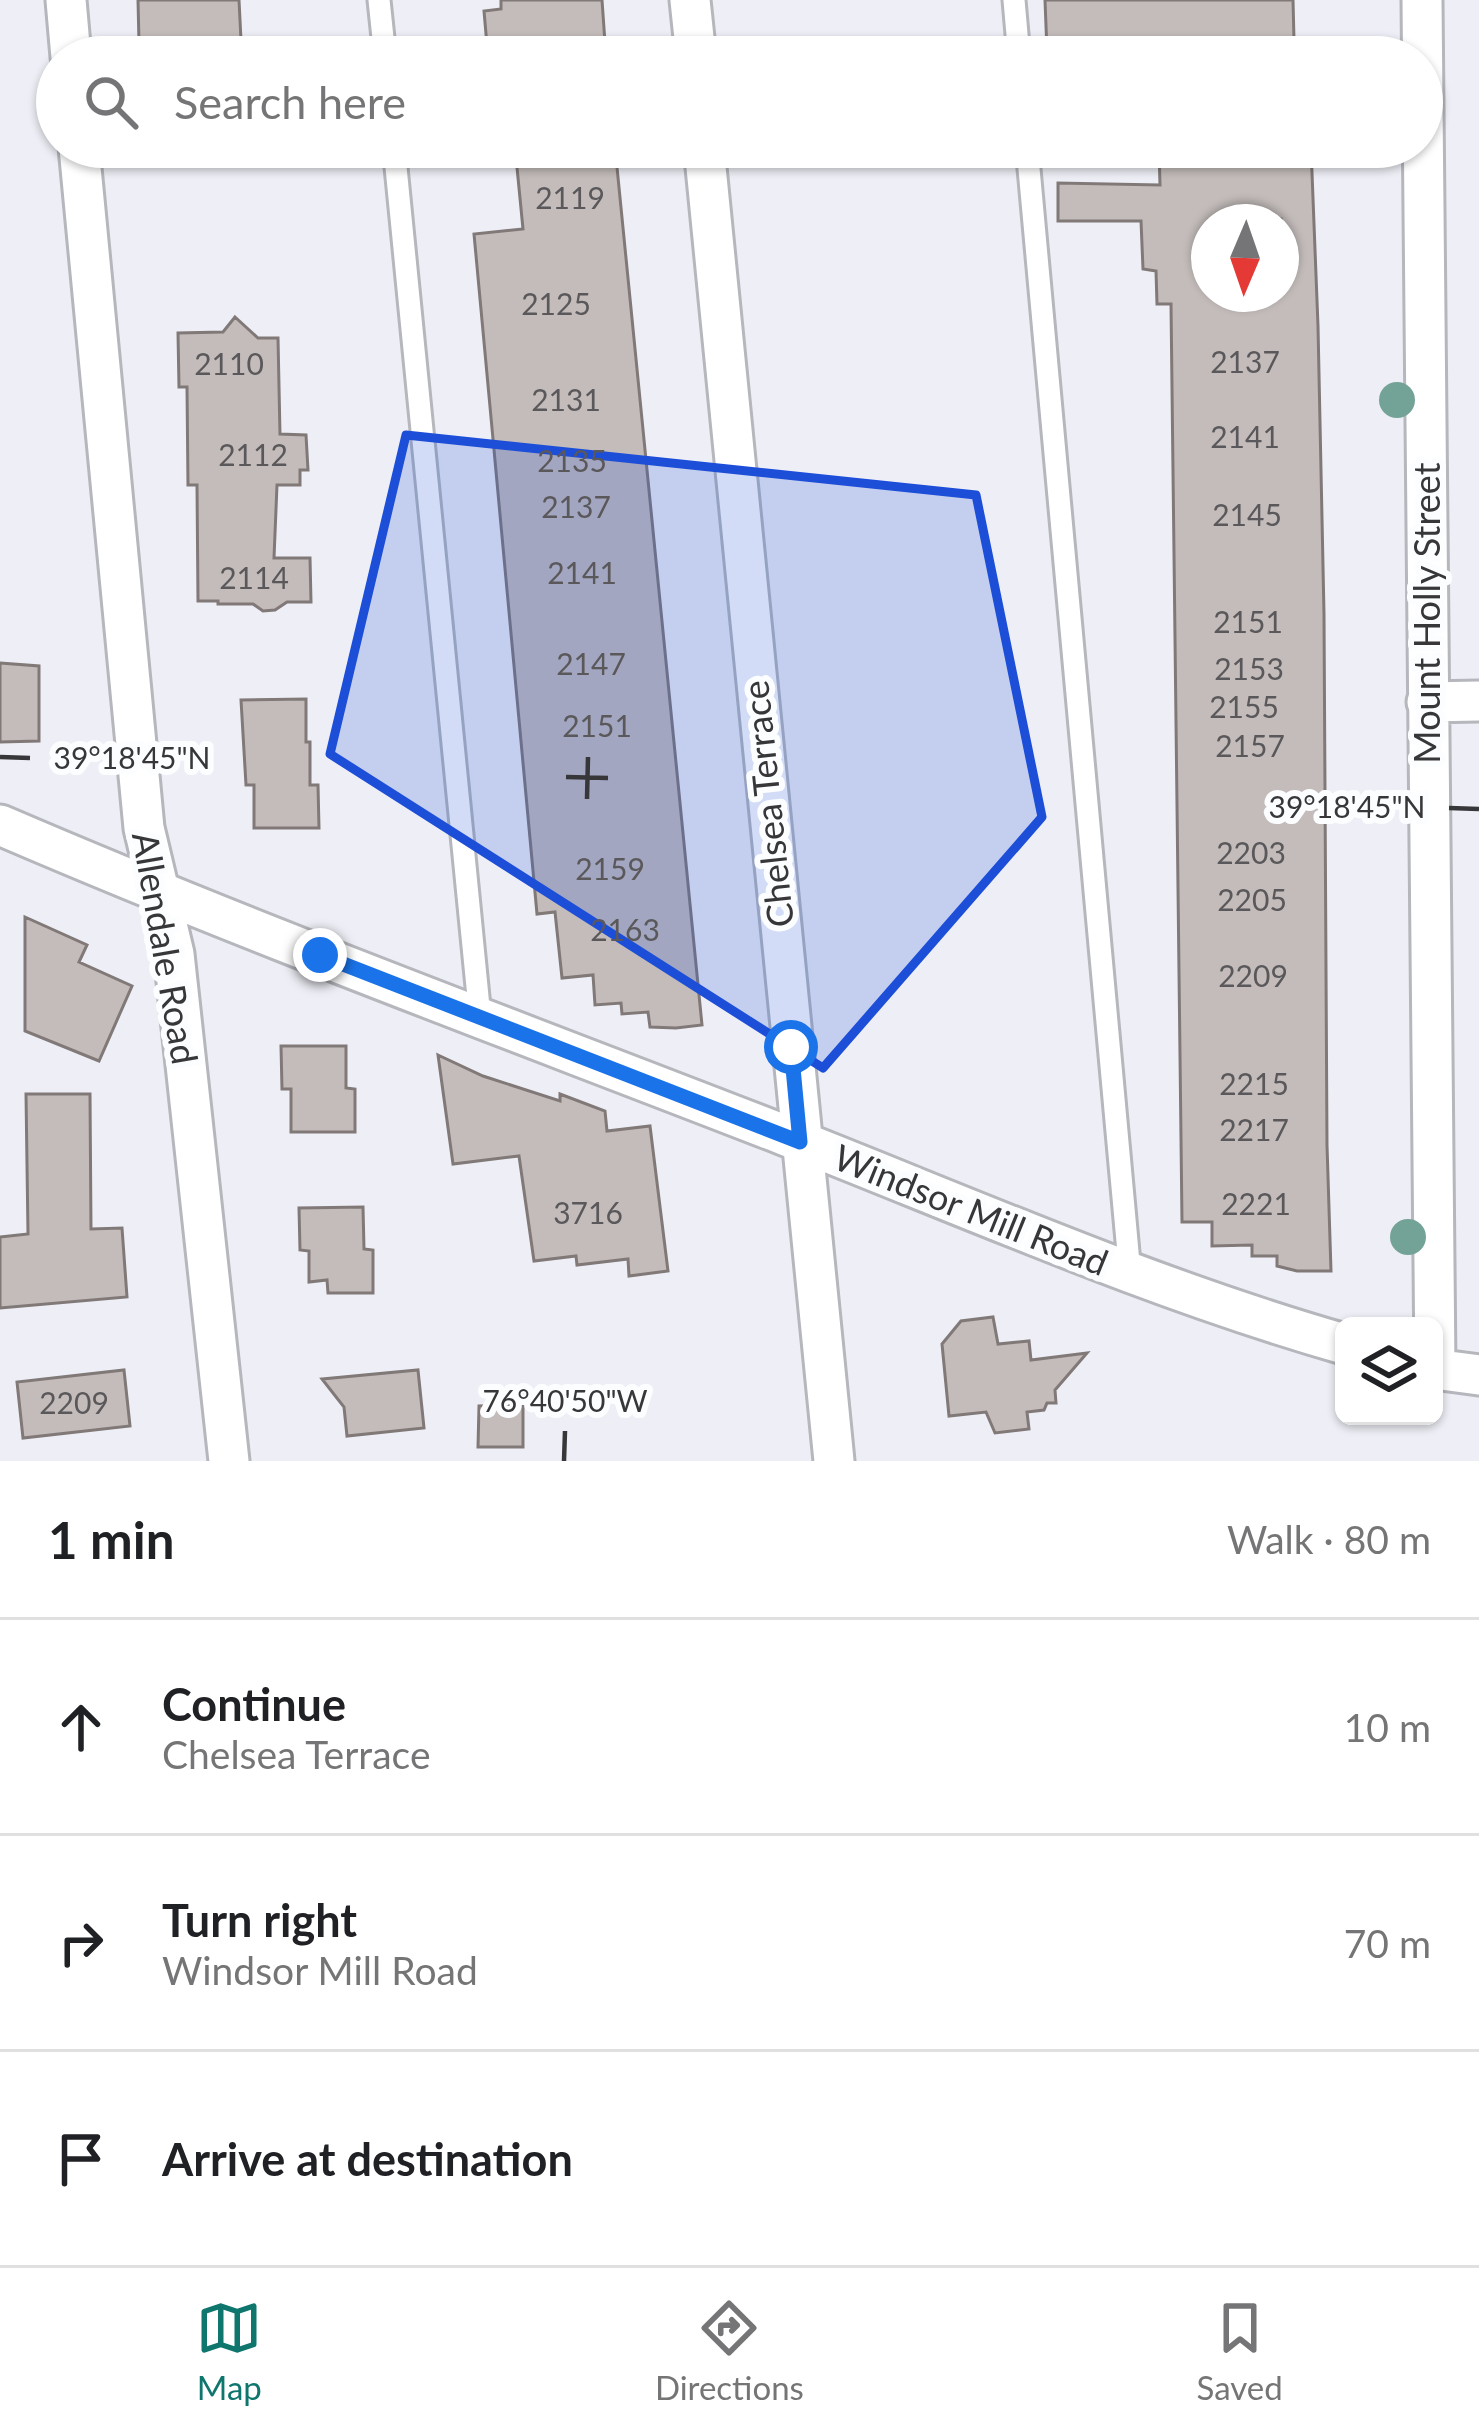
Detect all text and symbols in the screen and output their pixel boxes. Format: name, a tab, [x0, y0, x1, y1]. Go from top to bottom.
search box	[36, 36, 1443, 168]
icon: search	[78, 69, 144, 135]
text: Search here	[174, 75, 406, 129]
house number: 2119	[535, 179, 605, 215]
north arrow	[1191, 204, 1299, 312]
house number: 2125	[521, 285, 591, 321]
house number: 2137	[1210, 343, 1280, 379]
house number: 2110	[194, 345, 264, 381]
house number: 2131	[531, 381, 601, 417]
house number: 2141	[1210, 418, 1280, 454]
house number: 2112	[218, 436, 288, 472]
house number: 2135	[537, 442, 607, 478]
street label: Mount Holly Street	[1404, 462, 1448, 764]
house number: 2137	[541, 488, 611, 524]
house number: 2145	[1212, 496, 1282, 532]
house number: 2141	[547, 554, 617, 590]
house number: 2114	[219, 559, 289, 595]
house number: 2151	[1213, 603, 1283, 639]
house number: 2147	[556, 645, 626, 681]
house number: 2153	[1214, 650, 1284, 686]
street label: Chelsea Terrace	[732, 679, 802, 930]
house number: 2155	[1209, 688, 1279, 724]
house number: 2151	[562, 707, 632, 743]
house number: 2157	[1215, 727, 1285, 763]
text: 39°18'45"N	[54, 739, 210, 775]
text: 39°18'45"N	[1269, 788, 1425, 824]
street label: Allendale Road	[124, 828, 208, 1067]
house number: 2203	[1216, 834, 1286, 870]
house number: 2159	[575, 850, 645, 886]
house number: 2205	[1217, 881, 1287, 917]
house number: 2163	[590, 911, 660, 947]
route end	[293, 928, 347, 982]
house number: 2209	[1218, 957, 1288, 993]
route start	[764, 1020, 818, 1074]
house number: 2215	[1219, 1065, 1289, 1101]
house number: 2217	[1219, 1111, 1289, 1147]
street label: Windsor Mill Road	[828, 1134, 1115, 1284]
house number: 2221	[1221, 1185, 1291, 1221]
house number: 3716	[553, 1194, 623, 1230]
map controls	[1335, 1317, 1443, 1425]
button: layers	[1335, 1317, 1443, 1425]
text: 76°40'50"W	[482, 1382, 648, 1418]
house number: 2209	[39, 1384, 109, 1420]
text: 1 min	[48, 1509, 174, 1570]
text: Walk · 80 m	[1227, 1516, 1431, 1562]
text: Continue	[162, 1677, 346, 1731]
icon: ahead	[48, 1694, 114, 1760]
text: 10 m	[1344, 1704, 1431, 1750]
text: Chelsea Terrace	[162, 1731, 430, 1777]
text: Turn right	[162, 1893, 357, 1947]
icon: right	[48, 1910, 114, 1976]
text: 70 m	[1344, 1920, 1431, 1966]
text: Windsor Mill Road	[162, 1947, 478, 1993]
icon: arrive	[48, 2126, 114, 2192]
text: Arrive at destination	[162, 2132, 573, 2186]
tab: Map	[196, 2295, 262, 2407]
tab: Directions	[655, 2295, 804, 2407]
tab: Saved	[1196, 2295, 1283, 2407]

